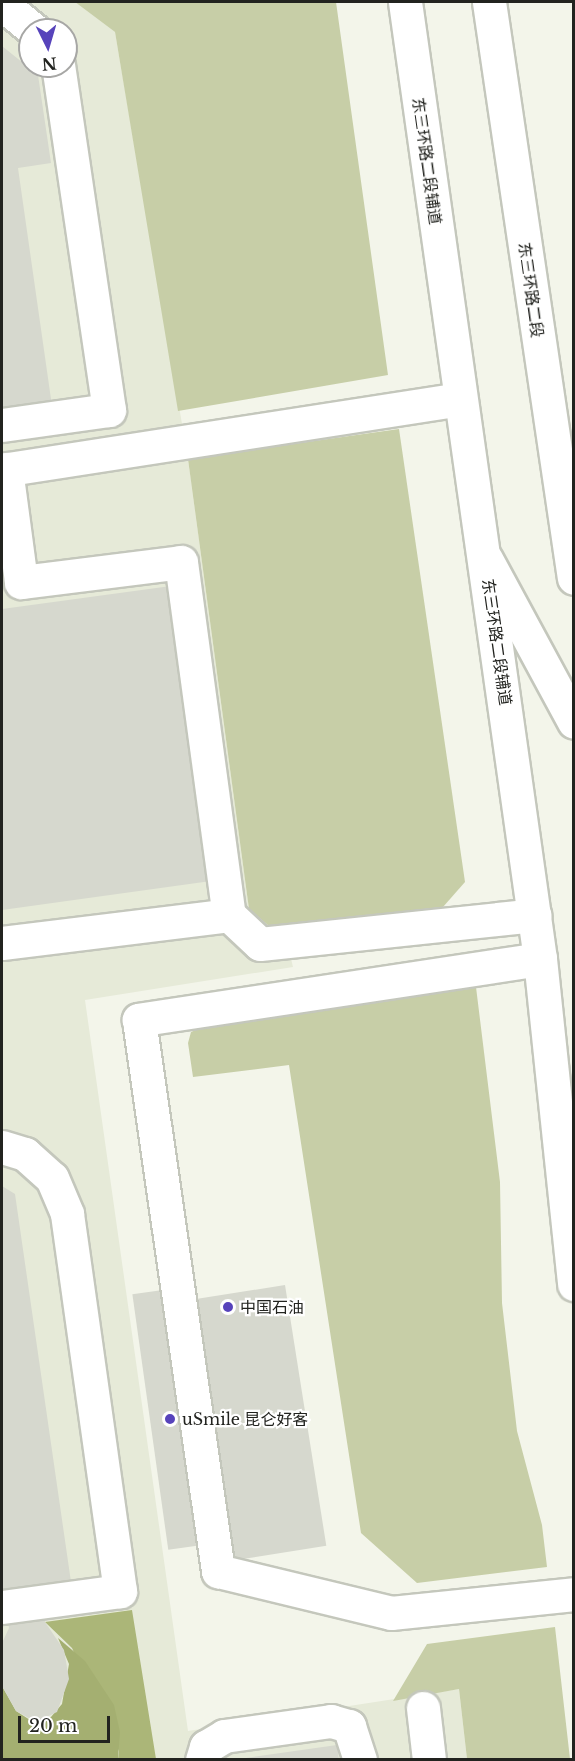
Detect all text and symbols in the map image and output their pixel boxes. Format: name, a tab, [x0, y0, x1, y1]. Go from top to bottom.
north arrow	[18, 18, 78, 78]
text: N	[41, 53, 58, 75]
street label: 东三环路二段辅道	[409, 96, 445, 226]
street label: 东三环路二段	[515, 241, 547, 339]
street label: 东三环路二段辅道	[479, 577, 515, 707]
place label: 中国石油	[240, 1297, 304, 1317]
marker: 中国石油	[221, 1300, 235, 1314]
place label: uSmile 昆仑好客	[182, 1409, 309, 1429]
marker: uSmile 昆仑好客	[163, 1412, 177, 1426]
scale bar	[21, 1704, 112, 1742]
text: 20 m	[29, 1715, 77, 1737]

